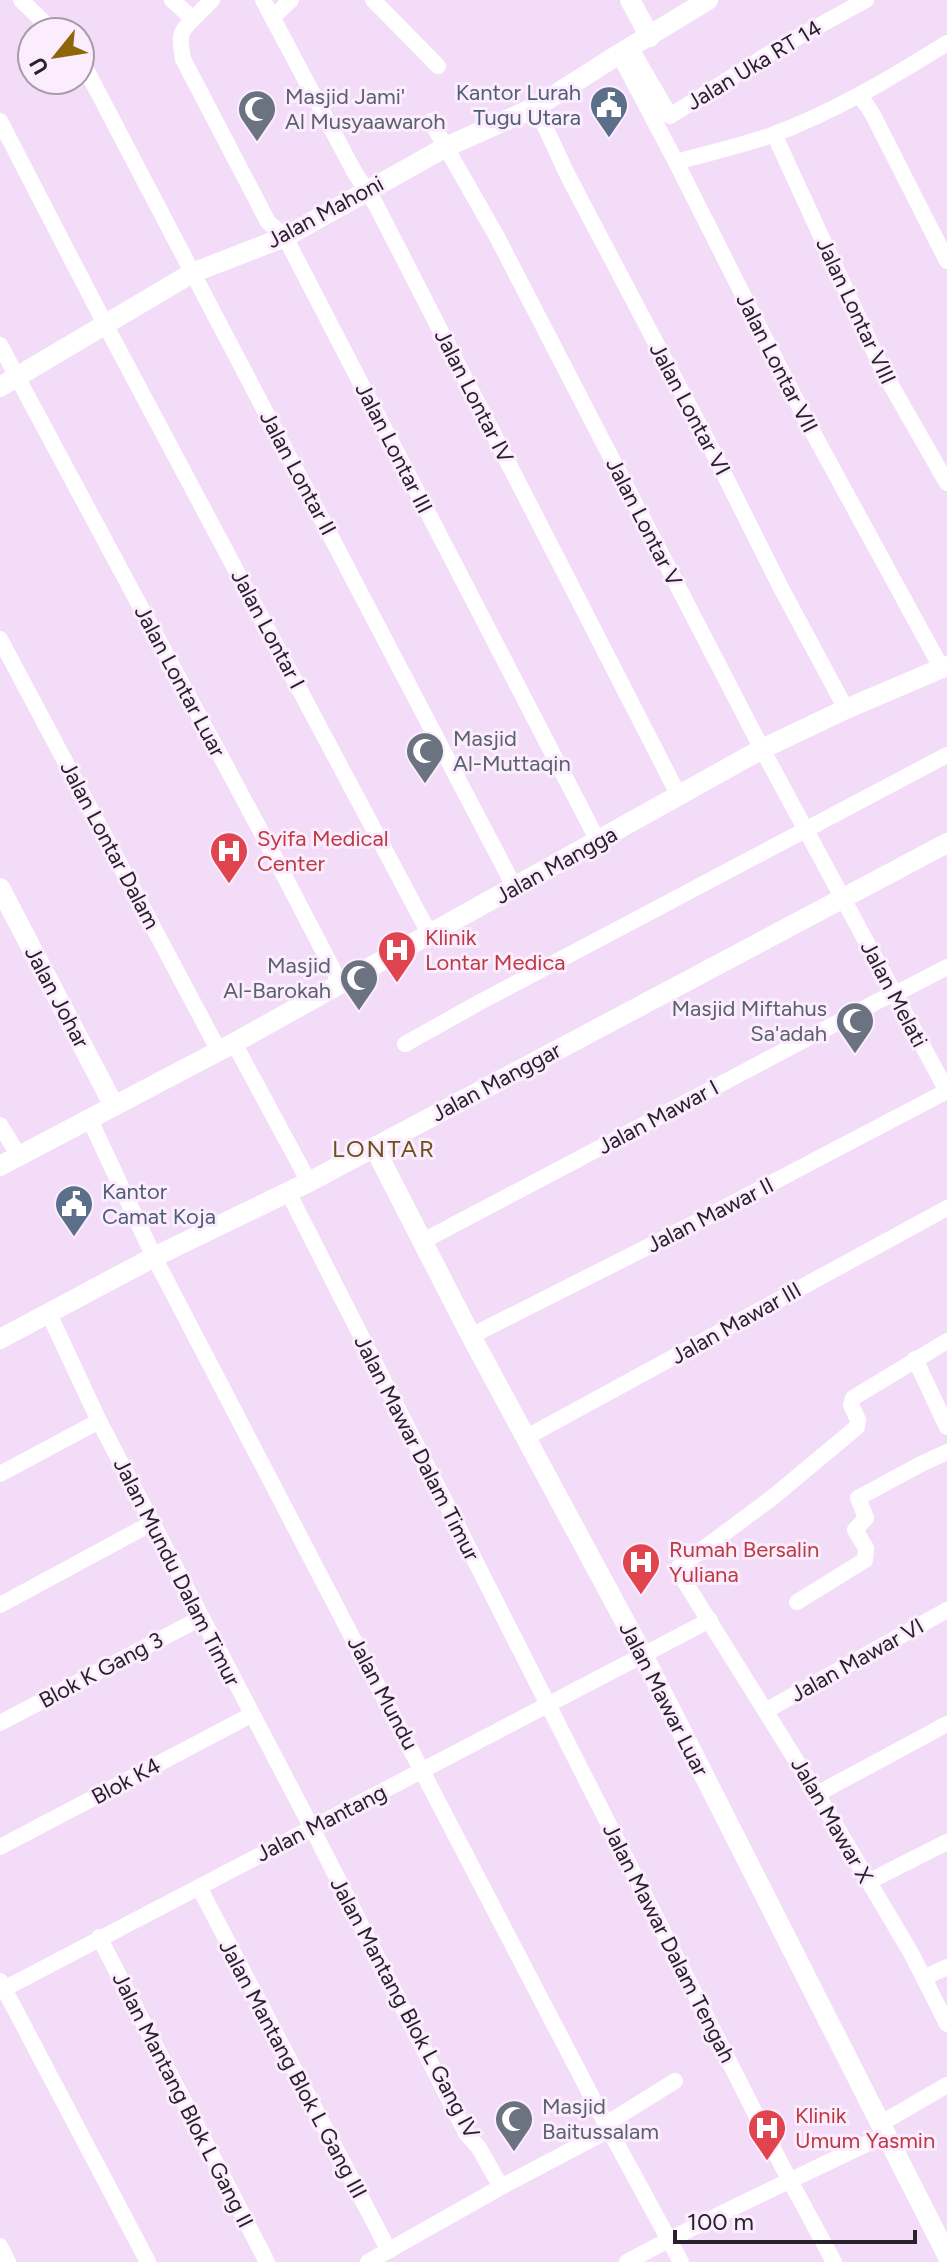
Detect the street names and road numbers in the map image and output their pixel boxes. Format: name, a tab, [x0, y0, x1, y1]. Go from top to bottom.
street label: Jalan Uka RT 14	[681, 14, 827, 116]
street label: Jalan Mahoni	[262, 170, 388, 254]
street label: Jalan Lontar VIII	[810, 234, 902, 388]
street label: Jalan Lontar VII	[730, 289, 824, 437]
street label: Jalan Lontar IV	[429, 325, 520, 468]
street label: Jalan Lontar VI	[644, 338, 736, 480]
street label: Jalan Lontar III	[350, 378, 438, 518]
street label: Jalan Lontar II	[254, 406, 342, 540]
street label: Jalan Lontar V	[600, 453, 688, 591]
street label: Jalan Lontar I	[225, 565, 311, 693]
street label: Jalan Lontar Luar	[129, 601, 232, 762]
street label: Jalan Lontar Dalam	[54, 756, 166, 934]
street label: Jalan Mangga	[490, 820, 622, 910]
street label: Jalan Melati	[855, 936, 933, 1052]
street label: Jalan Johar	[19, 942, 95, 1053]
street label: Jalan Manggar	[427, 1036, 566, 1127]
street label: Jalan Mawar I	[593, 1074, 723, 1160]
street label: Jalan Mawar II	[642, 1171, 778, 1259]
street label: Jalan Mawar III	[666, 1276, 806, 1370]
street label: Jalan Mawar Dalam Timur	[348, 1331, 486, 1566]
street label: Jalan Mundu Dalam Timur	[108, 1453, 247, 1691]
street label: Jalan Mawar VI	[786, 1612, 928, 1708]
street label: Jalan Mawar Luar	[614, 1617, 715, 1781]
street label: Blok K Gang 3	[34, 1626, 168, 1714]
street label: Jalan Mundu	[342, 1632, 424, 1754]
street label: Blok K4	[87, 1752, 165, 1810]
street label: Jalan Mawar X	[785, 1752, 879, 1888]
street label: Jalan Mantang	[251, 1778, 391, 1868]
street label: Jalan Mawar Dalam Tengah	[597, 1819, 741, 2067]
street label: Jalan Mantang Blok L Gang IV	[324, 1873, 486, 2144]
street label: Jalan Mantang Blok L Gang III	[213, 1935, 373, 2203]
street label: Jalan Mantang Blok L Gang II	[107, 1968, 259, 2232]

